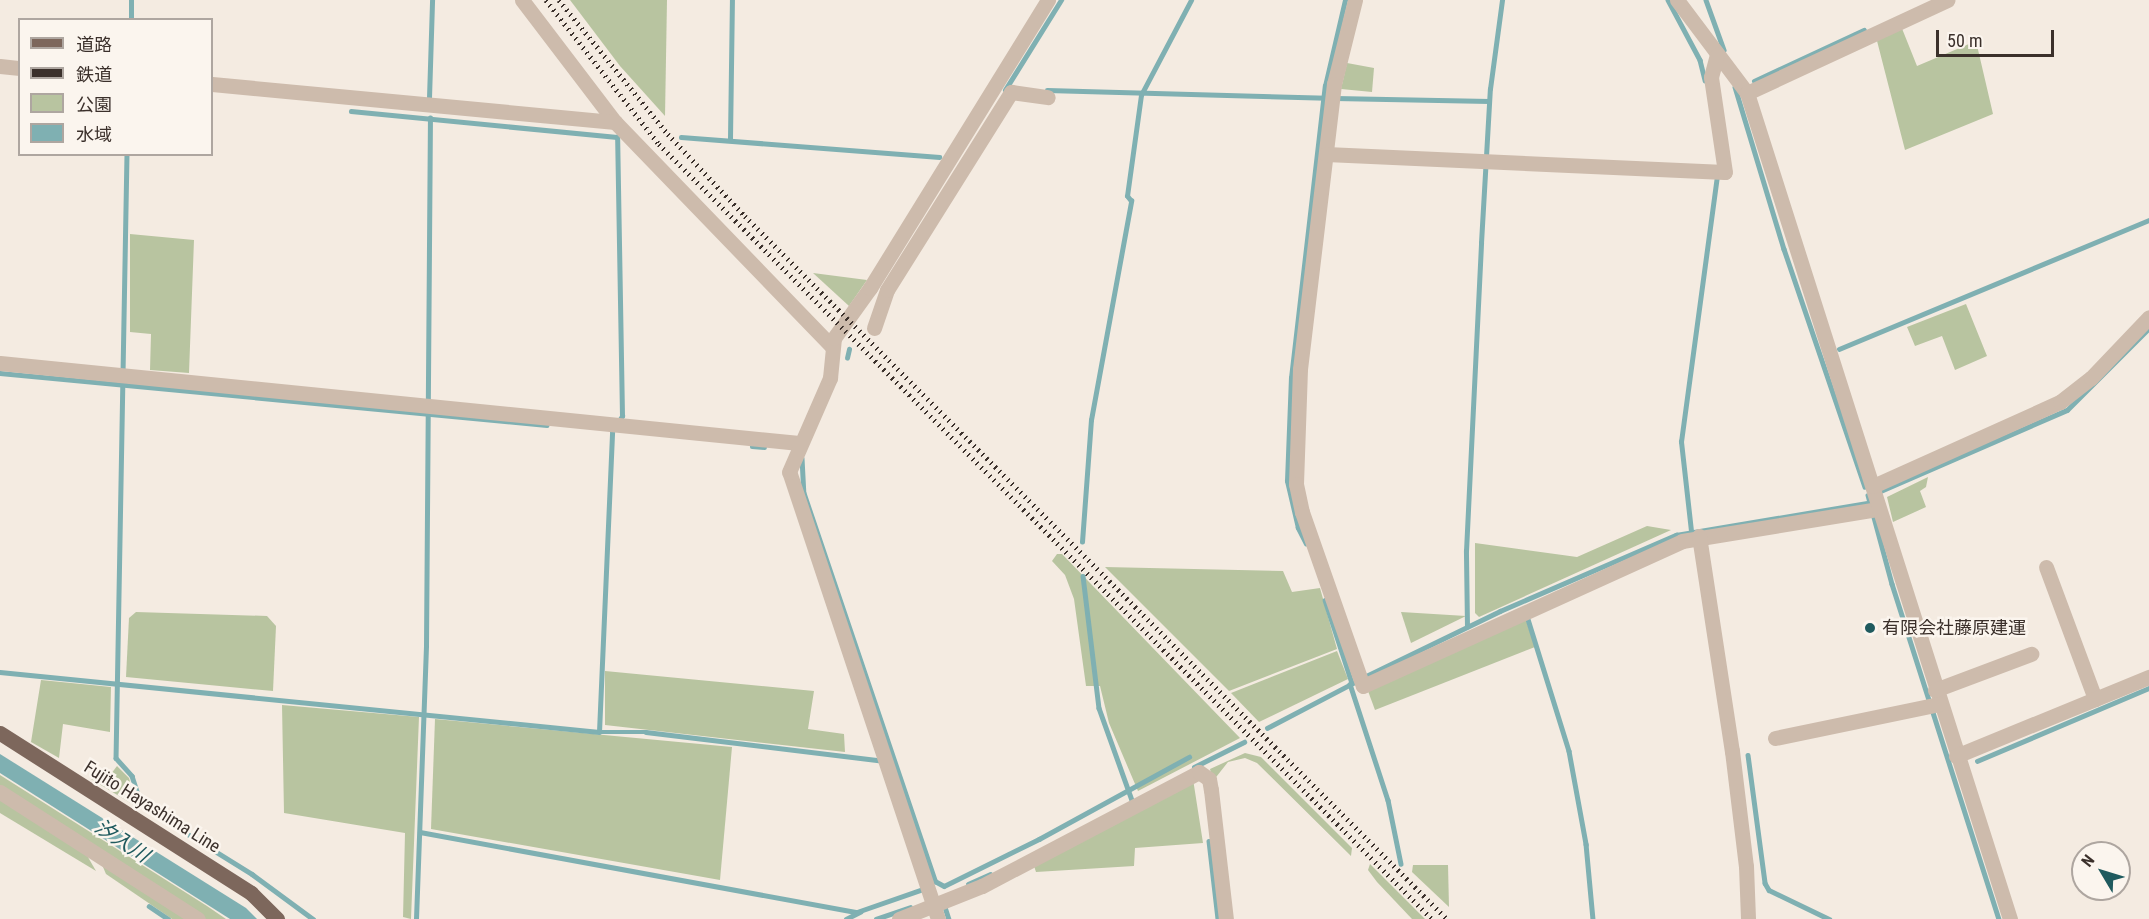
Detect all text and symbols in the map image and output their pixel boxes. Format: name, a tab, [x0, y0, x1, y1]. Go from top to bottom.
legend	[18, 18, 213, 156]
scale bar	[1939, 18, 2058, 56]
text: 50 m	[1947, 30, 1982, 51]
text: 道路	[76, 34, 112, 55]
text: 鉄道	[76, 64, 112, 85]
text: 公園	[76, 94, 112, 115]
text: 水域	[76, 124, 112, 145]
place label: 有限会社藤原建運	[1882, 617, 2026, 639]
marker: 有限会社藤原建運	[1863, 621, 1877, 635]
street label: Fujito Hayashima Line	[80, 756, 224, 858]
water label: 汐入川	[90, 815, 154, 867]
north arrow	[2071, 841, 2131, 901]
text: N	[2077, 851, 2098, 871]

